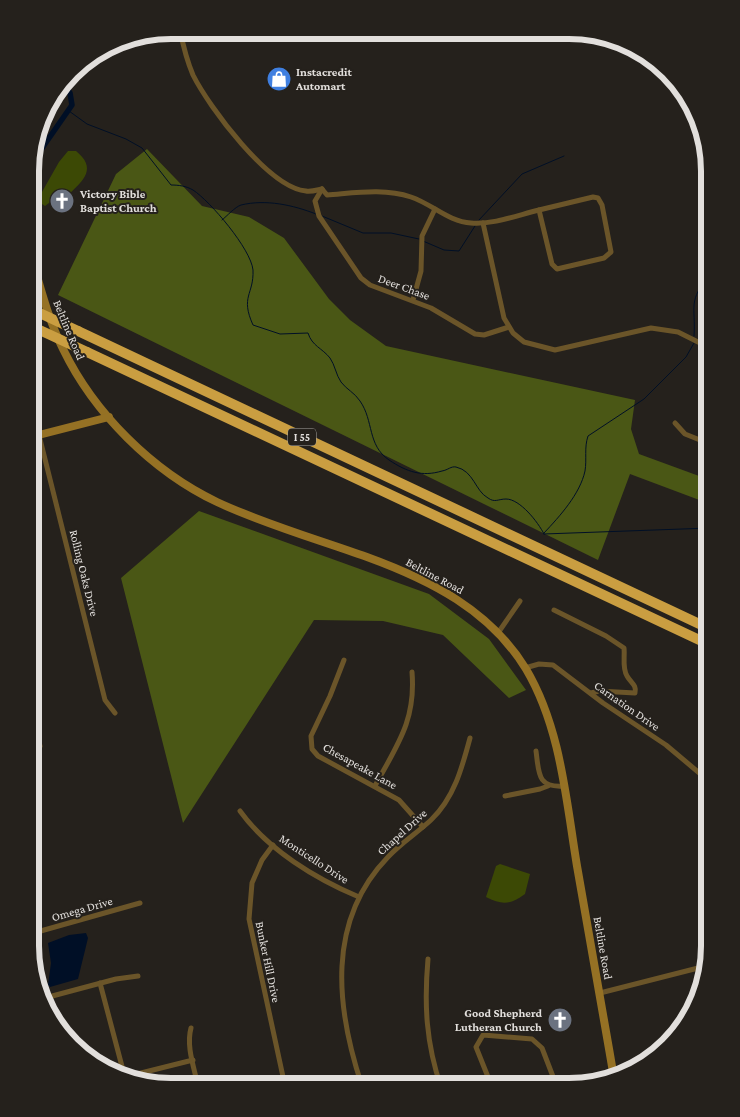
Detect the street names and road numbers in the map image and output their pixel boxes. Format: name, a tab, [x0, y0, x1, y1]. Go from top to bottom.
street label: Deer Chase	[376, 271, 432, 303]
street label: Beltline Road	[50, 298, 88, 363]
road number: I 55	[288, 428, 316, 446]
street label: Rolling Oaks Drive	[66, 528, 102, 618]
street label: Beltline Road	[404, 555, 467, 597]
street label: Carnation Drive	[592, 678, 662, 734]
street label: Chesapeake Lane	[320, 740, 400, 792]
street label: Chapel Drive	[374, 806, 430, 858]
street label: Monticello Drive	[277, 831, 351, 887]
street label: Omega Drive	[50, 894, 114, 924]
street label: Beltline Road	[591, 915, 616, 981]
street label: Bunker Hill Drive	[253, 920, 283, 1004]

